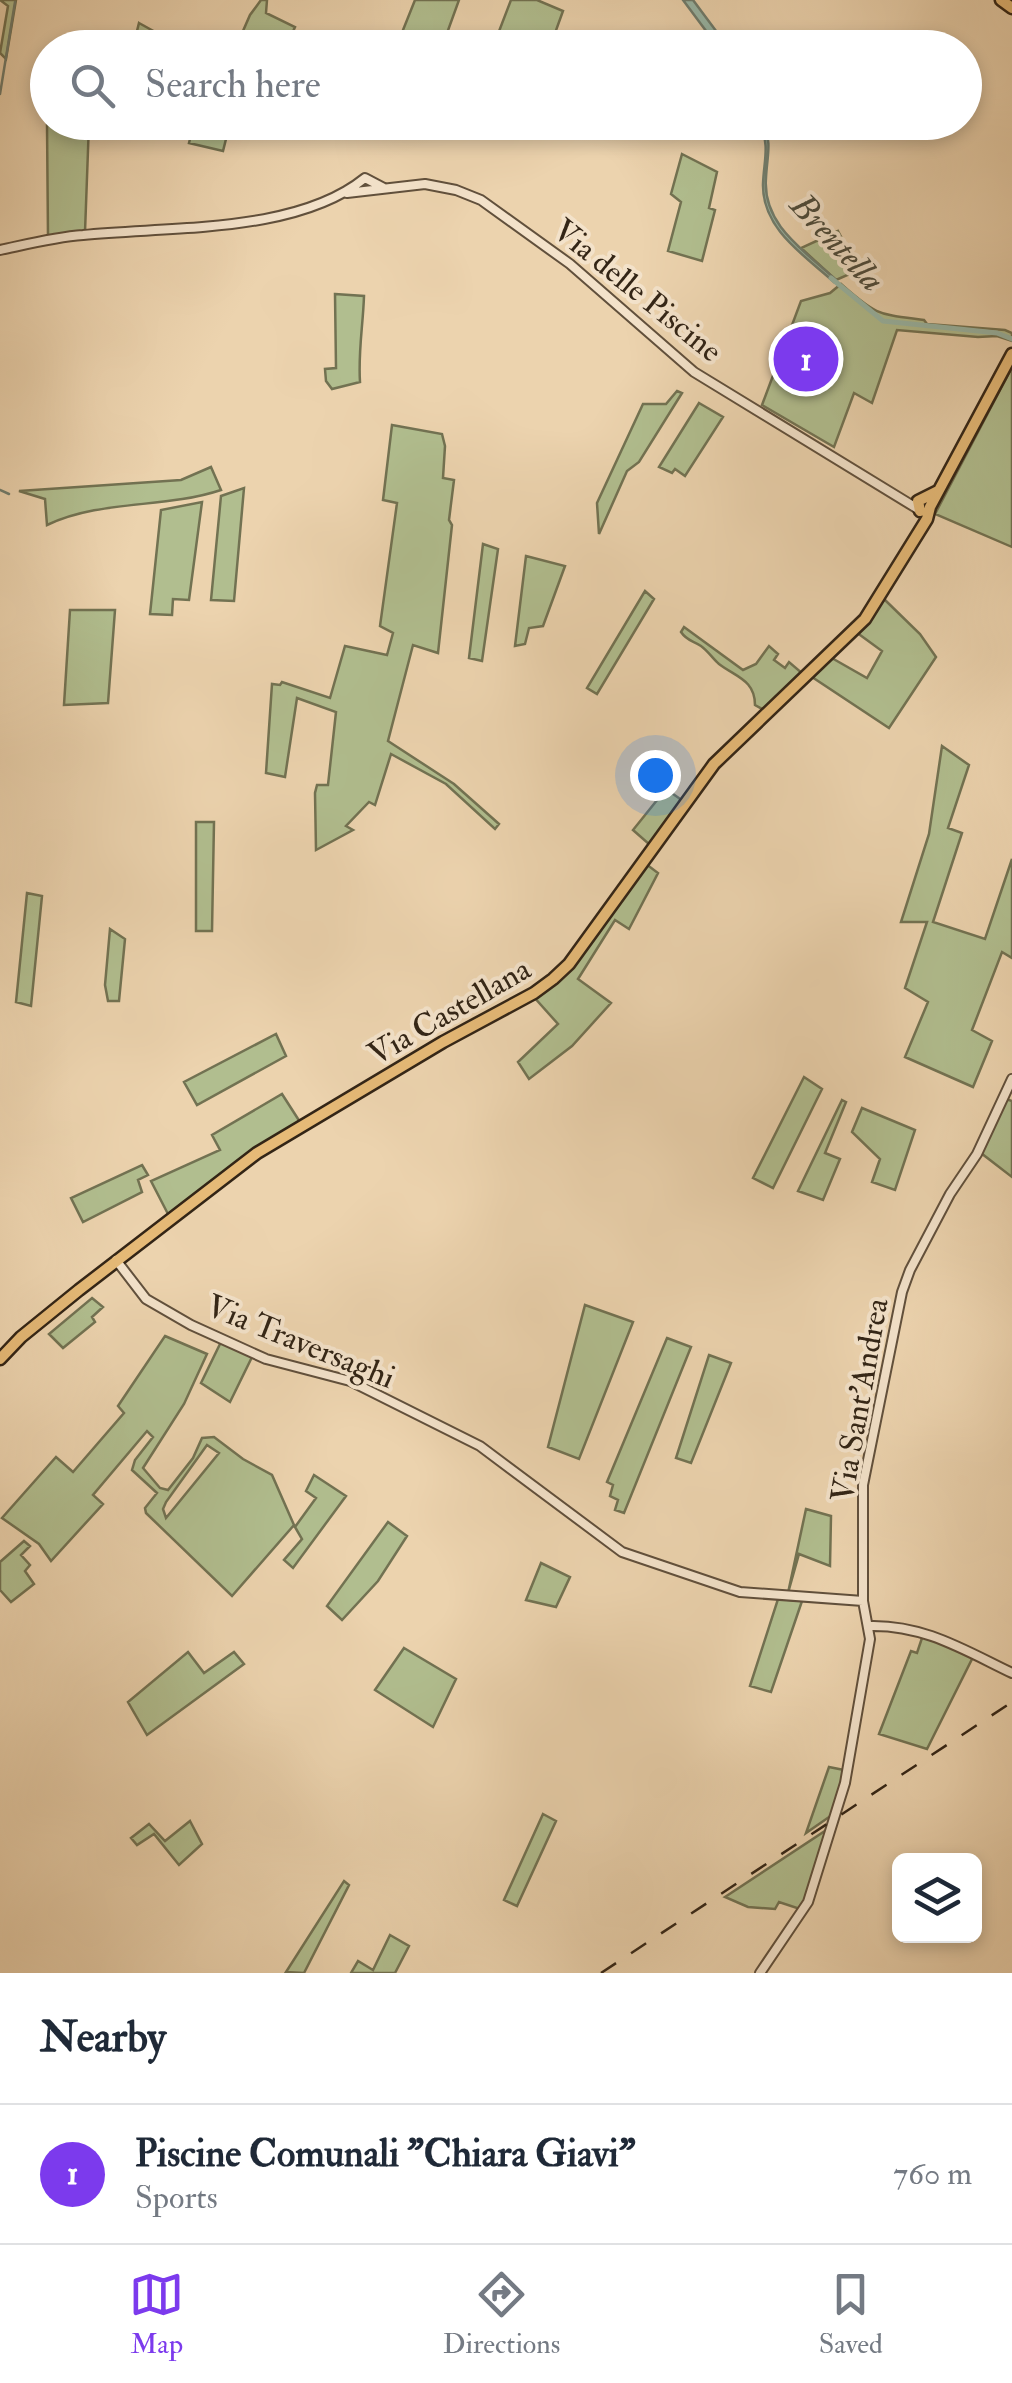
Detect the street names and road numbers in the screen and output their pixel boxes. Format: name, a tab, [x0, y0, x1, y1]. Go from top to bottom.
street label: Via delle Piscine	[545, 210, 730, 371]
street label: Via Castellana	[361, 949, 539, 1075]
street label: Via Traversaghi	[201, 1286, 401, 1398]
street label: Via Sant'Andrea	[822, 1294, 898, 1505]

